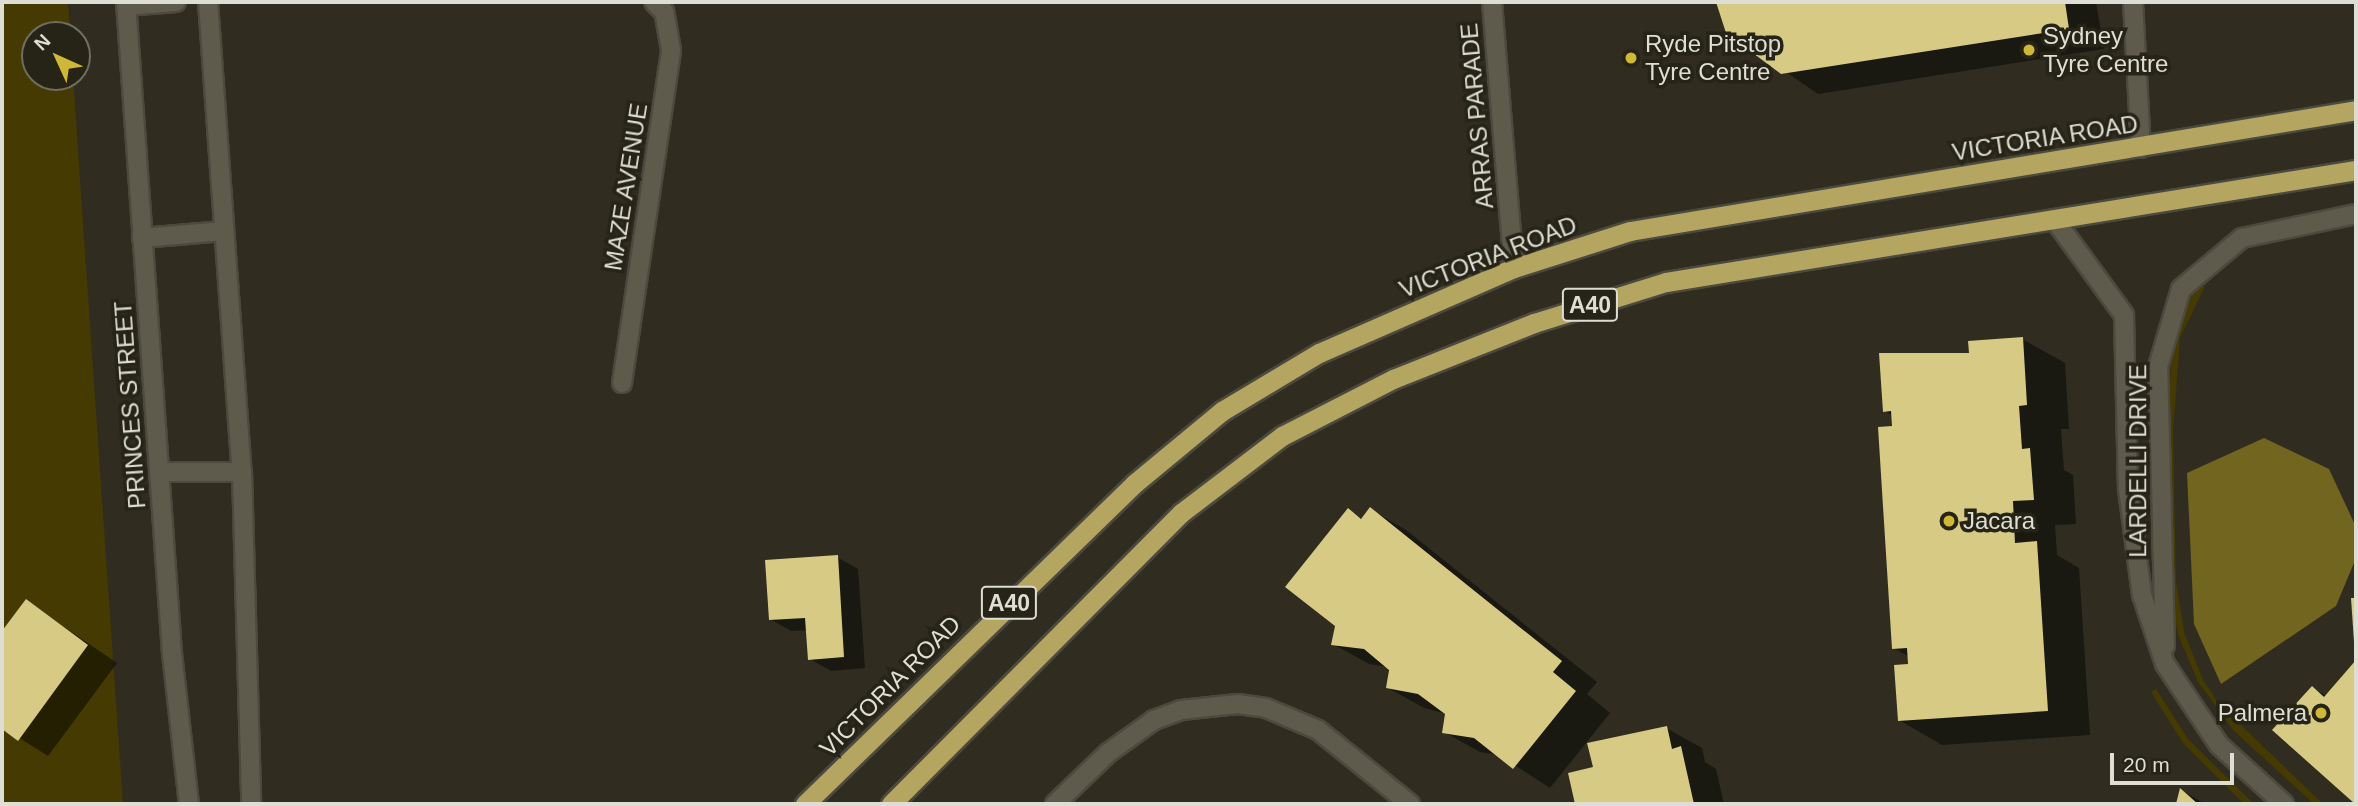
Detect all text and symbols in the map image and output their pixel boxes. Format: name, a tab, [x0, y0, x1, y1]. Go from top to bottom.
north arrow	[21, 21, 91, 91]
street label: ARRAS PARADE	[1455, 22, 1499, 210]
place label: Sydney Tyre Centre	[2043, 22, 2168, 78]
text: N	[30, 30, 54, 54]
place label: Ryde Pitstop Tyre Centre	[1645, 30, 1781, 86]
marker: Sydney Tyre Centre	[2021, 42, 2037, 58]
marker: Ryde Pitstop Tyre Centre	[1623, 50, 1639, 66]
street label: MAZE AVENUE	[598, 101, 654, 273]
street label: VICTORIA ROAD	[1949, 109, 2141, 167]
street label: VICTORIA ROAD	[1395, 210, 1581, 304]
road number: A40	[1560, 286, 1620, 324]
street label: PRINCES STREET	[108, 300, 152, 510]
street label: LARDELLI DRIVE	[2124, 364, 2152, 558]
place label: Jacara	[1963, 507, 2035, 535]
marker: Jacara	[1941, 513, 1957, 529]
road number: A40	[979, 583, 1039, 622]
street label: VICTORIA ROAD	[813, 609, 967, 763]
place label: Palmera	[2218, 699, 2307, 727]
marker: Palmera	[2313, 705, 2329, 721]
scale bar	[2113, 740, 2237, 784]
text: 20 m	[2123, 753, 2170, 776]

